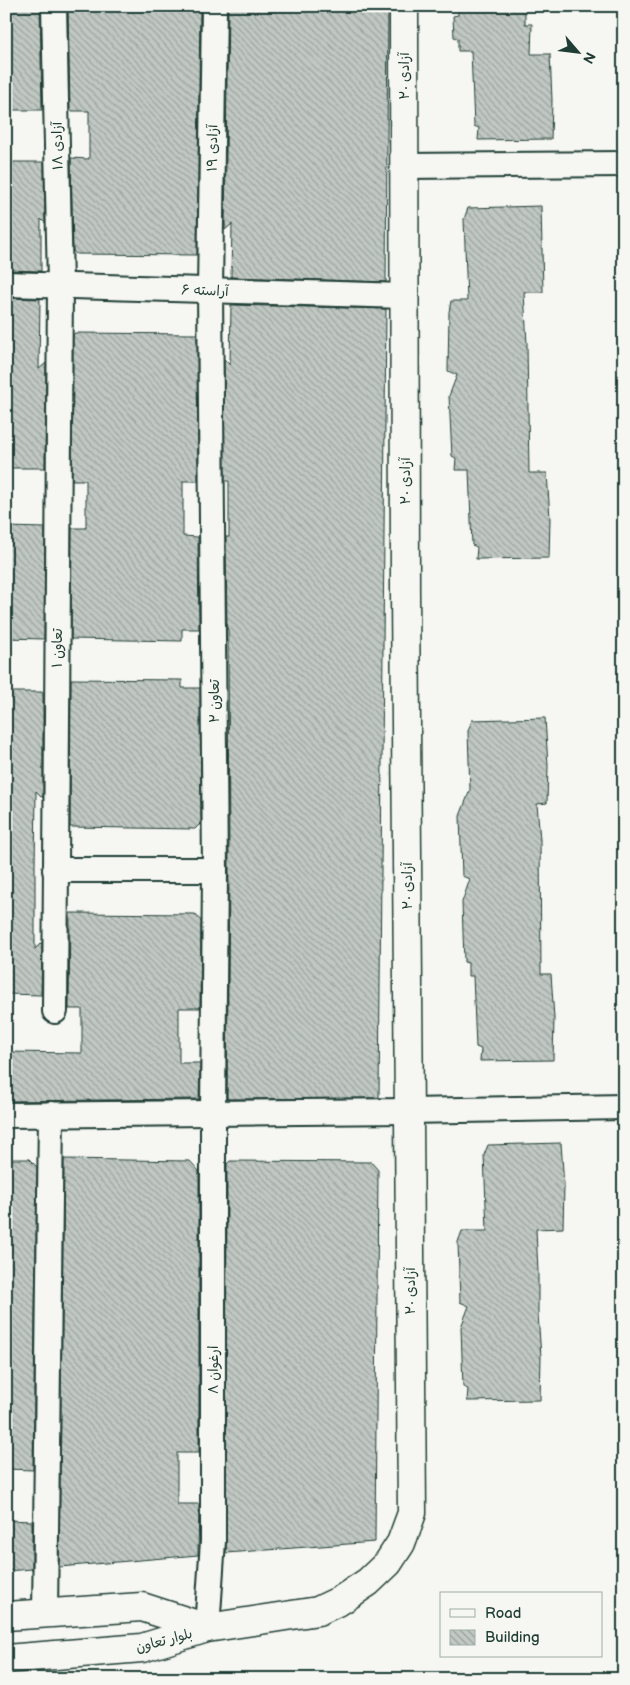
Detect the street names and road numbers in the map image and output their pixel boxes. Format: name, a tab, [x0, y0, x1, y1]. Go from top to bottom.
street label: آزادی ۲۰	[396, 52, 413, 100]
street label: آزادی ۱۸	[49, 121, 66, 170]
street label: آزادی ۱۹	[204, 124, 221, 172]
street label: آراسته ۶	[181, 281, 230, 300]
street label: آزادی ۲۰	[397, 457, 414, 505]
street label: تعاون ۱	[49, 627, 66, 668]
street label: تعاون ۲	[206, 678, 223, 723]
street label: آزادی ۲۰	[399, 862, 416, 910]
street label: آزادی ۲۰	[402, 1267, 419, 1315]
street label: ارغوان ۸	[205, 1346, 222, 1394]
street label: بلوار تعاون	[134, 1625, 194, 1656]

